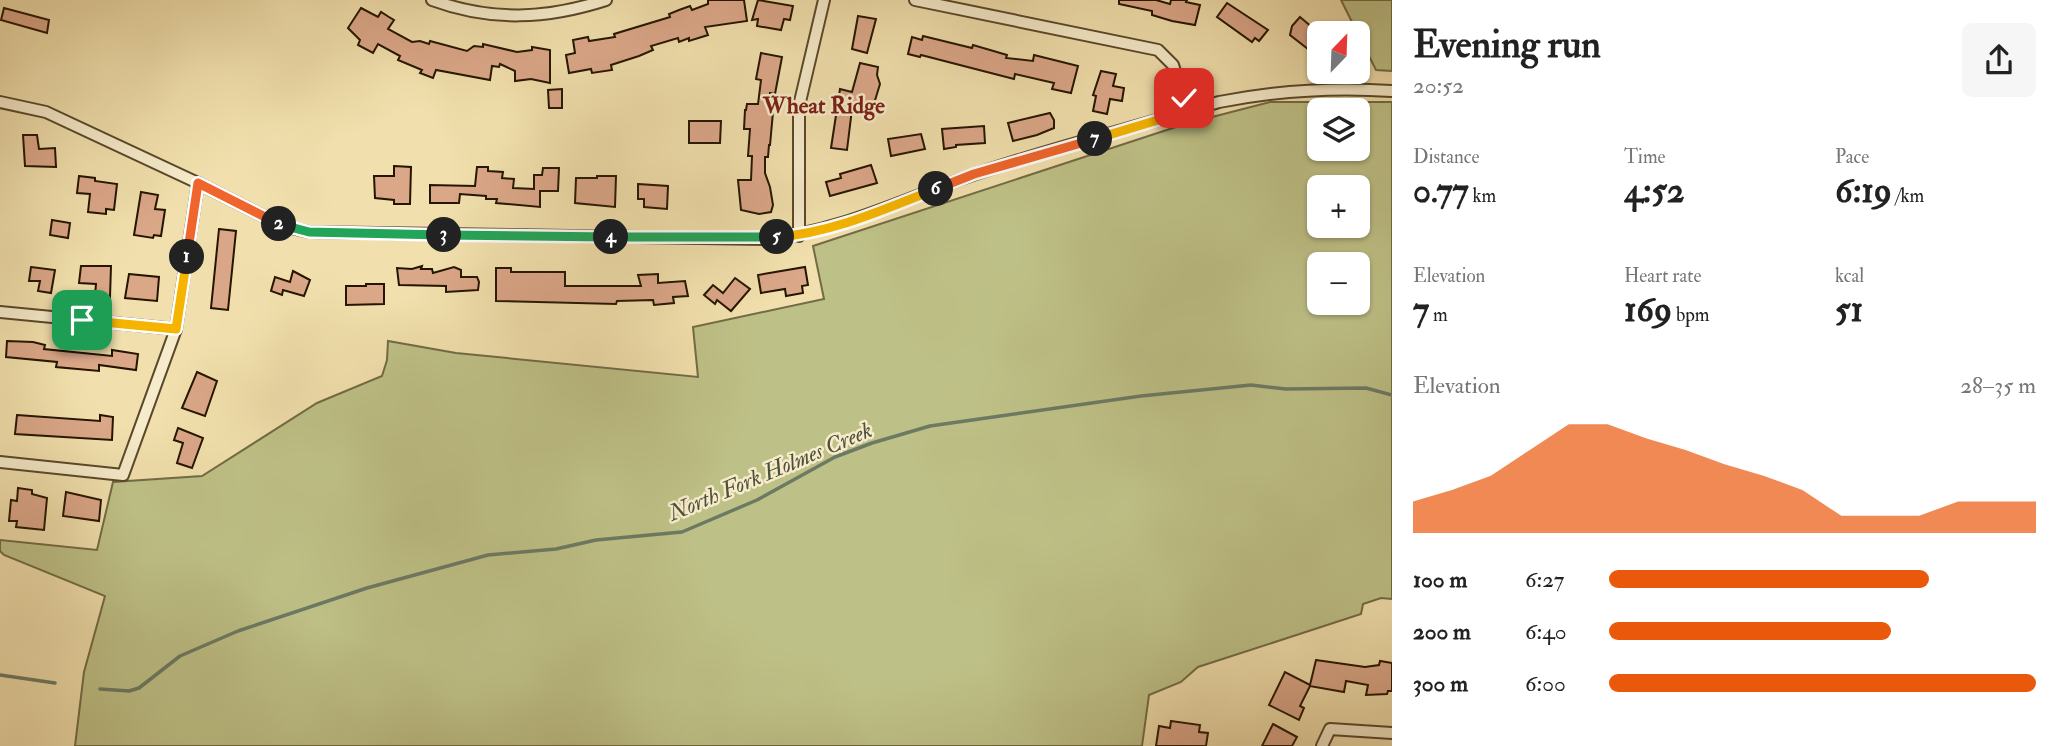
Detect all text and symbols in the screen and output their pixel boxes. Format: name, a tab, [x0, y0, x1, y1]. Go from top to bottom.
north arrow	[1307, 21, 1370, 84]
map controls	[1307, 21, 1370, 315]
text: Evening run	[1413, 21, 1601, 69]
button: share	[1962, 23, 2036, 97]
pin	[1154, 68, 1214, 128]
text: 20:52	[1413, 71, 1464, 100]
icon: check	[1165, 79, 1203, 117]
district label: Wheat Ridge	[762, 91, 885, 121]
button: layers	[1307, 98, 1370, 161]
pin: 7	[1078, 122, 1112, 156]
text: 7	[1090, 126, 1099, 150]
text: Distance	[1413, 145, 1479, 169]
text: Time	[1624, 145, 1666, 169]
text: Pace	[1835, 145, 1869, 169]
text: 0.77	[1413, 169, 1469, 213]
text: 4:52	[1624, 169, 1685, 213]
text: 6:19	[1835, 169, 1892, 213]
pin: 6	[918, 172, 954, 206]
button: +	[1307, 175, 1370, 238]
text: 6	[931, 176, 940, 200]
text: km	[1469, 184, 1496, 208]
text: /km	[1892, 184, 1924, 208]
pin: 2	[262, 206, 296, 242]
text: 2	[274, 211, 283, 235]
pin: 3	[426, 218, 462, 252]
pin: 4	[594, 219, 628, 254]
pin: 5	[760, 219, 794, 254]
text: 3	[440, 222, 447, 246]
text: 4	[605, 224, 616, 248]
text: 5	[772, 224, 781, 248]
pin: 1	[170, 240, 204, 274]
text: 1	[183, 244, 190, 268]
button: −	[1307, 252, 1370, 315]
text: Elevation	[1413, 264, 1485, 288]
text: Heart rate	[1624, 264, 1701, 288]
text: kcal	[1835, 264, 1864, 288]
text: 7	[1413, 288, 1429, 332]
text: 169	[1624, 288, 1672, 332]
text: 51	[1835, 288, 1863, 332]
pin	[52, 290, 112, 350]
icon: arrive	[63, 301, 101, 339]
text: m	[1429, 303, 1448, 327]
text: bpm	[1672, 303, 1710, 327]
text: Elevation	[1413, 371, 1501, 400]
text: 28–35 m	[1960, 371, 2036, 400]
water label: North Fork Holmes Creek	[663, 415, 877, 528]
text: 100 m	[1413, 565, 1467, 594]
text: 6:27	[1525, 565, 1564, 594]
text: 200 m	[1413, 617, 1471, 646]
text: 6:40	[1525, 617, 1566, 646]
text: 300 m	[1413, 669, 1468, 698]
text: 6:00	[1525, 669, 1566, 698]

